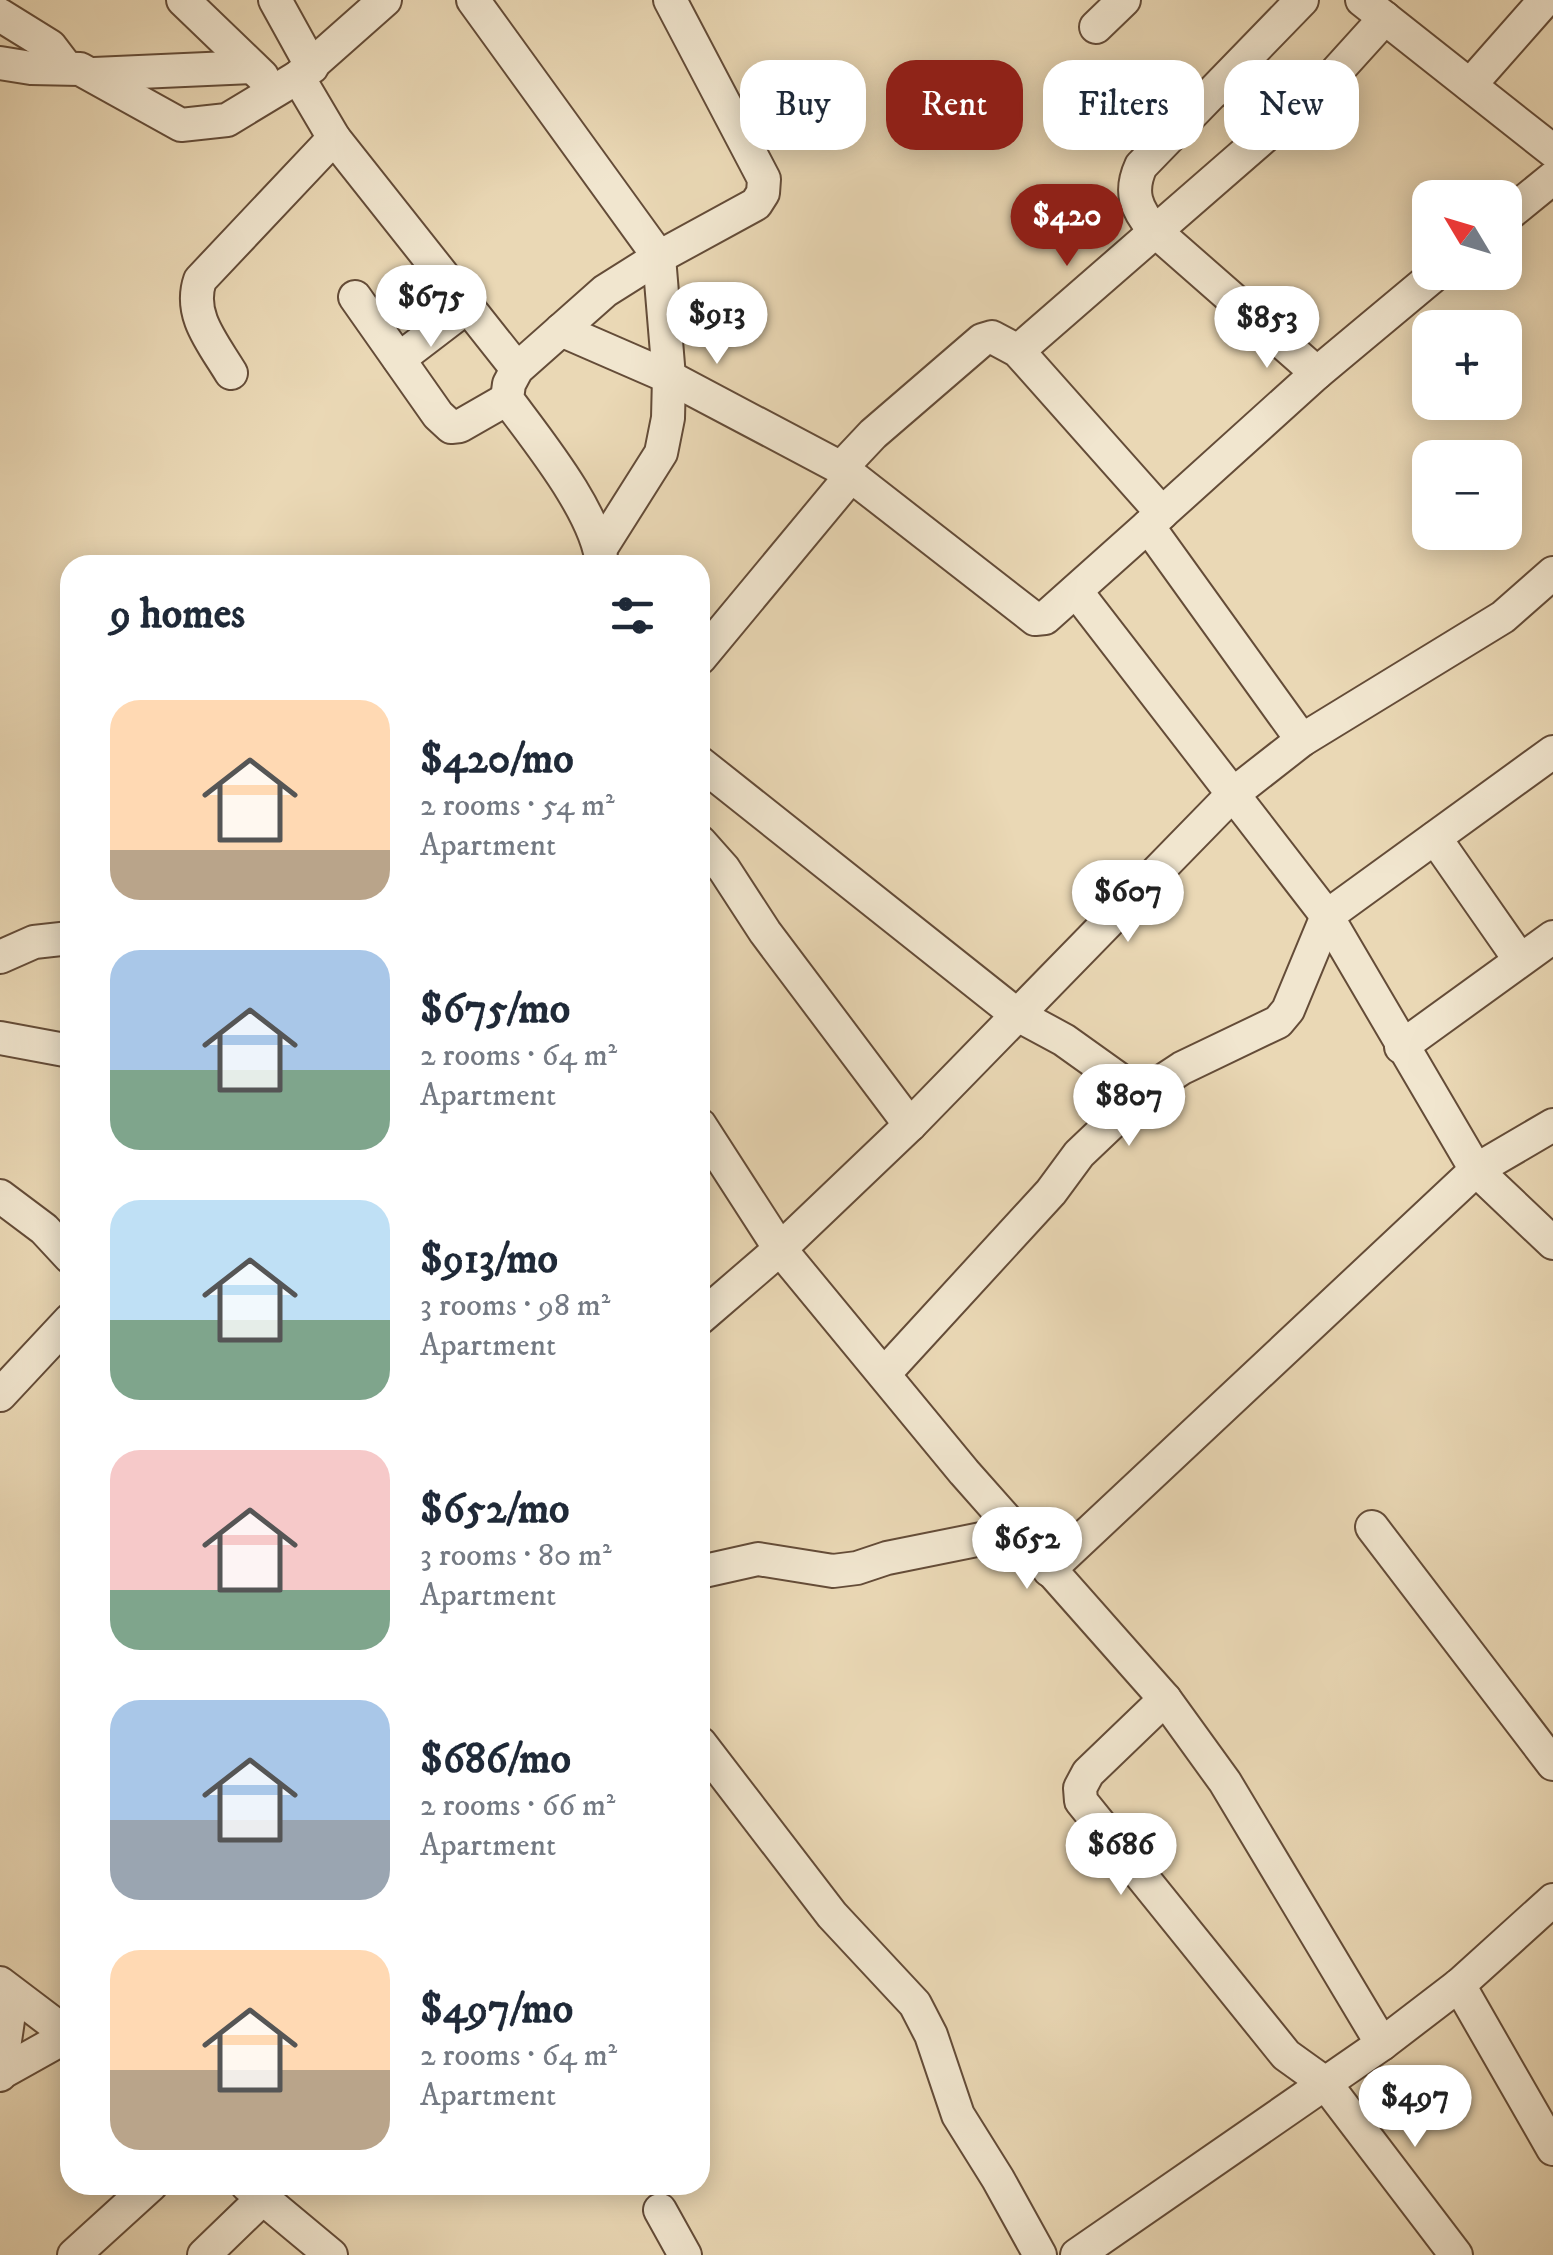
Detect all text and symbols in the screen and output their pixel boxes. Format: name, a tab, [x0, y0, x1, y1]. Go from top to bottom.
chip: Buy	[740, 60, 866, 150]
chip: Rent	[886, 60, 1023, 150]
chip: Filters	[1043, 60, 1204, 150]
chip: New	[1224, 60, 1359, 150]
north arrow	[1412, 180, 1522, 290]
map controls	[1412, 180, 1522, 550]
pin: $420	[1008, 184, 1126, 269]
text: $420	[1033, 196, 1101, 236]
pin: $675	[372, 265, 490, 350]
text: $675	[398, 277, 464, 317]
pin: $913	[658, 282, 776, 367]
pin: $853	[1208, 286, 1326, 371]
text: $913	[689, 294, 745, 334]
text: $853	[1236, 298, 1298, 338]
button: +	[1412, 310, 1522, 420]
button: −	[1412, 440, 1522, 550]
icon: filters	[605, 588, 660, 643]
text: 9 homes	[110, 589, 245, 641]
text: $420/mo	[420, 734, 574, 786]
icon: home	[190, 740, 310, 860]
text: 2 rooms · 54 m²	[420, 786, 615, 826]
text: Apartment	[420, 826, 556, 866]
pin: $607	[1069, 860, 1187, 945]
text: $607	[1094, 872, 1162, 912]
text: $675/mo	[420, 984, 570, 1036]
icon: home	[190, 990, 310, 1110]
text: 2 rooms · 64 m²	[420, 1036, 617, 1076]
pin: $807	[1070, 1064, 1188, 1149]
text: Apartment	[420, 1076, 556, 1116]
text: $807	[1095, 1076, 1163, 1116]
text: $913/mo	[420, 1234, 558, 1286]
icon: home	[190, 1240, 310, 1360]
text: 3 rooms · 98 m²	[420, 1286, 610, 1326]
text: Apartment	[420, 1326, 556, 1366]
text: $652/mo	[420, 1484, 570, 1536]
icon: home	[190, 1490, 310, 1610]
pin: $652	[968, 1507, 1086, 1592]
text: $652	[994, 1519, 1060, 1559]
text: 3 rooms · 80 m²	[420, 1536, 612, 1576]
text: Apartment	[420, 1576, 556, 1616]
text: $686/mo	[420, 1734, 571, 1786]
icon: home	[190, 1740, 310, 1860]
text: 2 rooms · 66 m²	[420, 1786, 615, 1826]
pin: $686	[1062, 1813, 1180, 1898]
text: $686	[1088, 1825, 1154, 1865]
text: Apartment	[420, 1826, 556, 1866]
text: $497/mo	[420, 1984, 573, 2036]
icon: home	[190, 1990, 310, 2110]
text: 2 rooms · 64 m²	[420, 2036, 617, 2076]
pin: $497	[1356, 2065, 1474, 2150]
text: Apartment	[420, 2076, 556, 2116]
text: $497	[1381, 2077, 1449, 2117]

